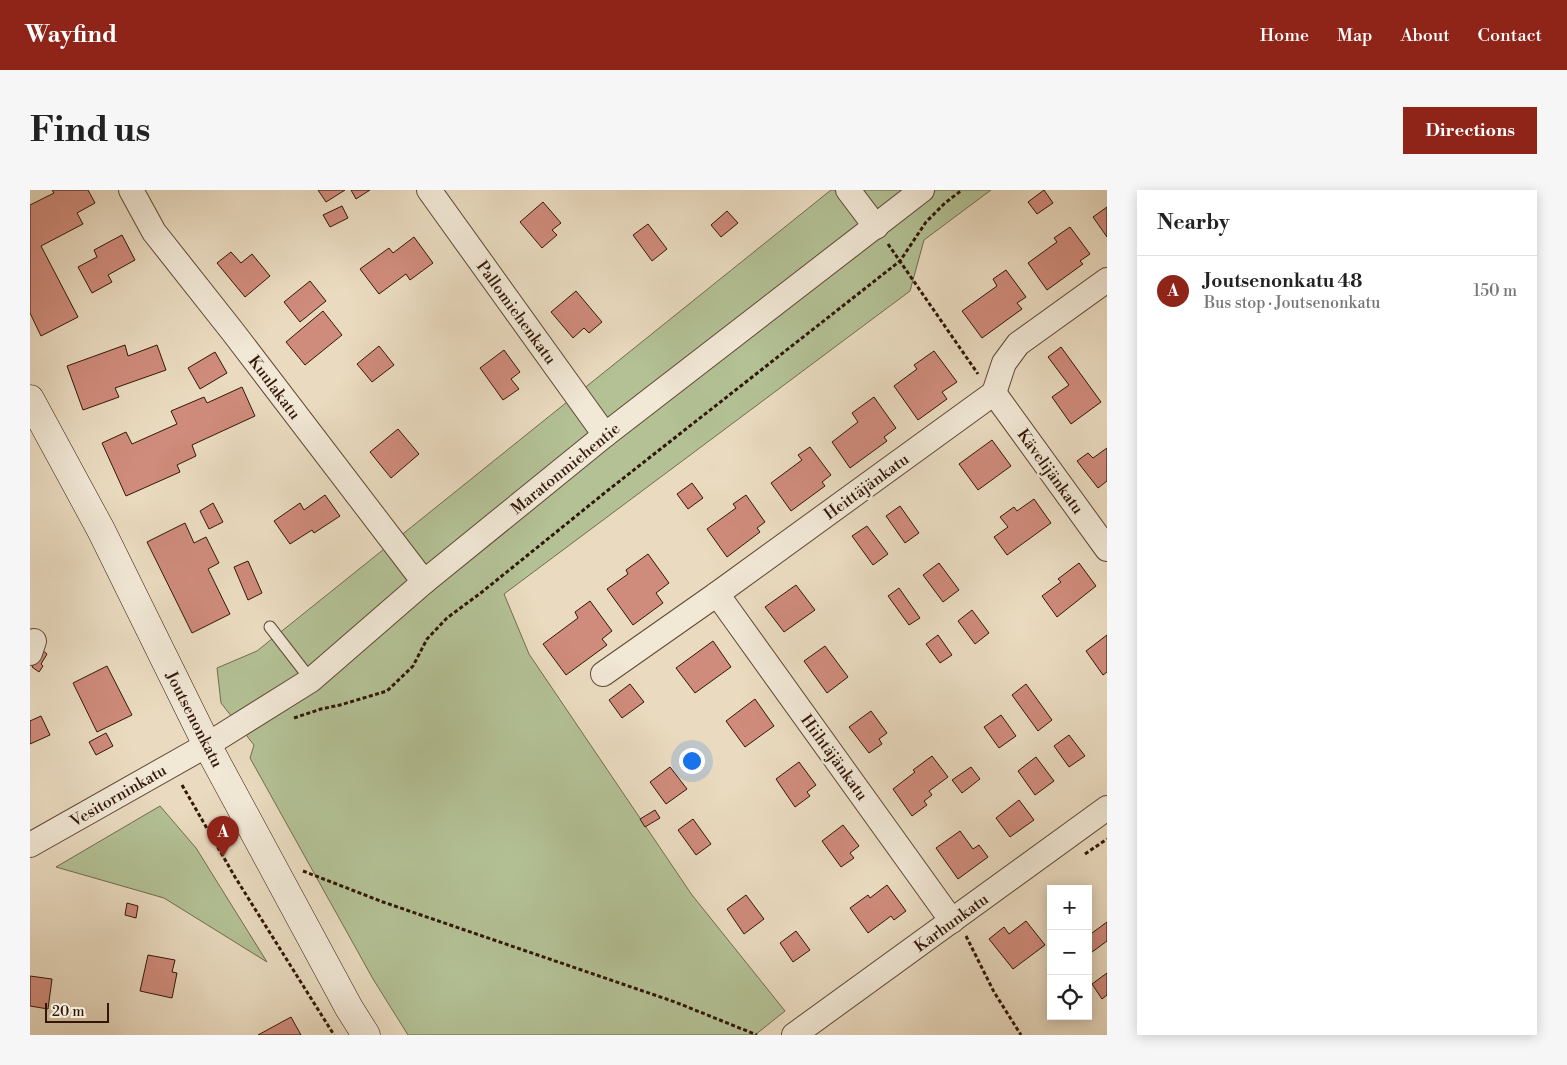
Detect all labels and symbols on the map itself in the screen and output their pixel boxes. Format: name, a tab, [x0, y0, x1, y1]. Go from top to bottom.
street label: Pallomiehenkatu	[472, 257, 560, 368]
street label: Kuulakatu	[244, 352, 305, 423]
street label: Maratonmiehentie	[507, 419, 624, 519]
street label: Kävelijänkatu	[1013, 425, 1088, 518]
street label: Heittäjänkatu	[820, 449, 913, 524]
street label: Joutsenonkatu	[161, 667, 227, 771]
street label: Hiihtäjänkatu	[796, 711, 872, 805]
your location	[679, 748, 705, 774]
street label: Vesitorninkatu	[66, 760, 170, 832]
pin: A	[207, 816, 239, 857]
street label: Karhunkatu	[911, 889, 993, 956]
scale bar	[45, 1000, 109, 1023]

